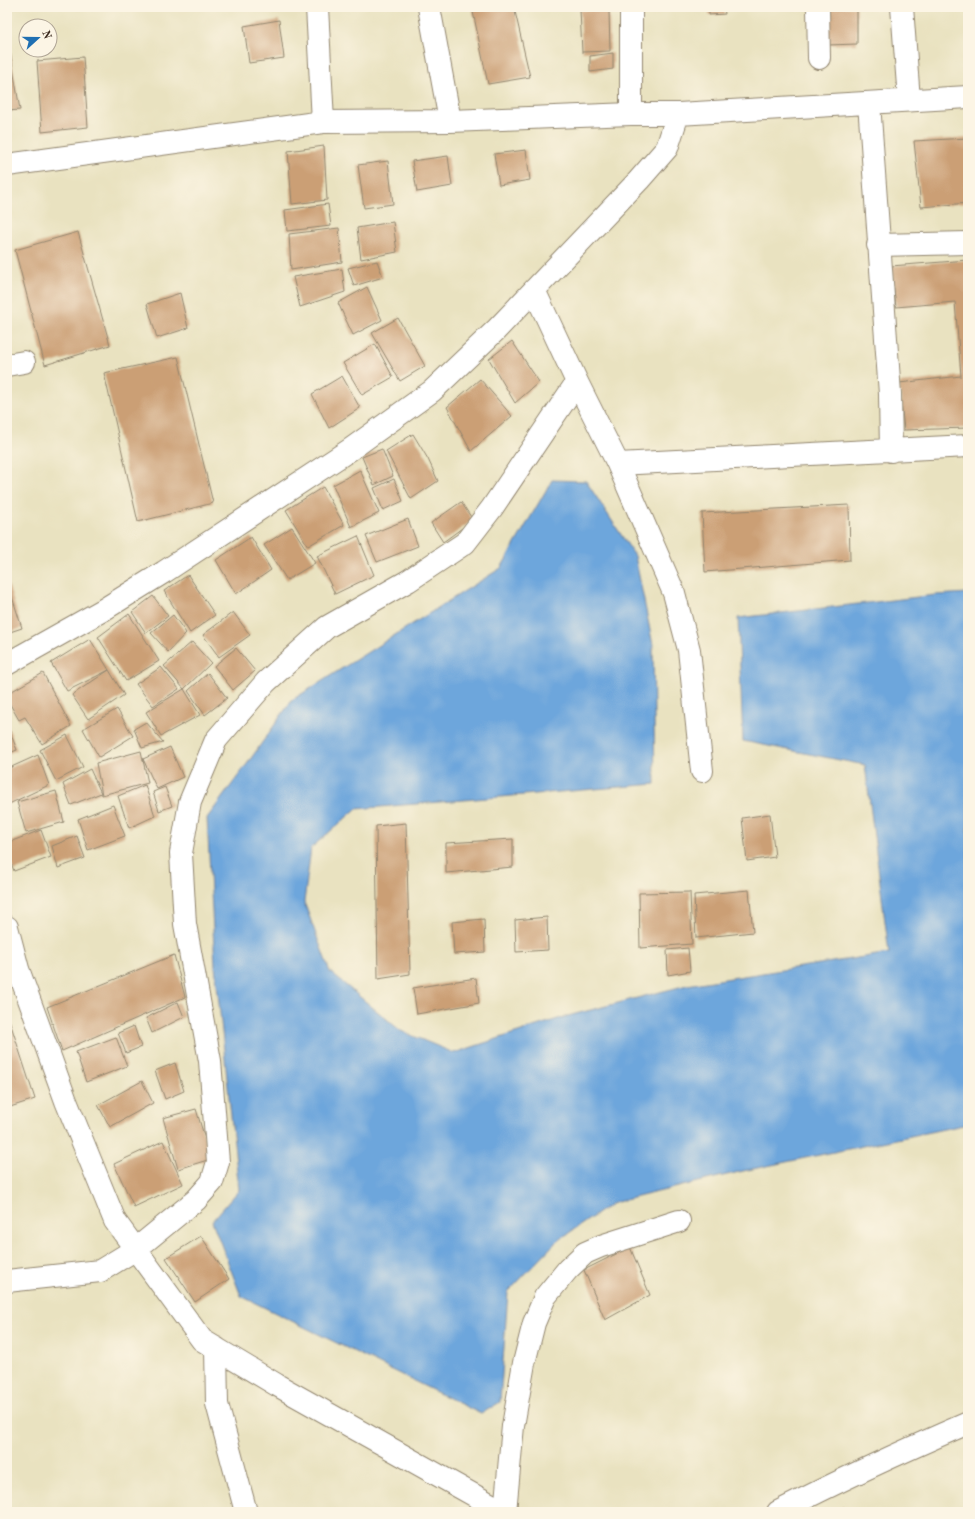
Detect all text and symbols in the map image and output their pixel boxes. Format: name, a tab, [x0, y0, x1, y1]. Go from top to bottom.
north arrow	[18, 18, 58, 58]
text: N	[39, 29, 53, 41]

